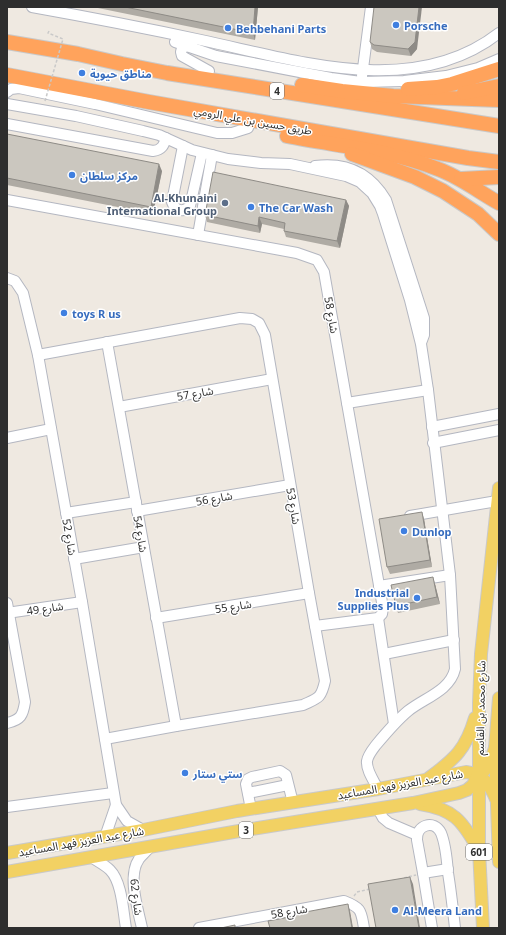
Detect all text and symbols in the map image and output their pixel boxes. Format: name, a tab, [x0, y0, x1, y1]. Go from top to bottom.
place label: Porsche	[404, 18, 448, 33]
marker: Porsche	[391, 20, 401, 30]
place label: Behbehani Parts	[236, 21, 327, 36]
marker: Behbehani Parts	[223, 23, 233, 33]
place label: مناطق حيوية	[90, 66, 152, 81]
marker: مناطق حيوية	[77, 68, 87, 78]
road number: 4	[270, 83, 284, 99]
street label: طريق حسين بن علي الرومي	[192, 102, 313, 140]
place label: مركز سلطان	[80, 168, 138, 183]
marker: مركز سلطان	[67, 170, 77, 180]
place label: Al-Khunaini International Group	[107, 190, 217, 218]
marker: Al-Khunaini International Group	[220, 198, 230, 208]
place label: The Car Wash	[259, 200, 333, 215]
marker: The Car Wash	[246, 202, 256, 212]
street label: شارع 58	[320, 296, 343, 335]
place label: toys R us	[72, 306, 121, 321]
marker: toys R us	[59, 308, 69, 318]
street label: شارع 57	[176, 382, 215, 405]
street label: شارع 56	[195, 487, 234, 510]
street label: شارع 53	[282, 487, 305, 526]
street label: شارع 54	[129, 515, 152, 554]
street label: شارع 52	[58, 518, 81, 557]
place label: Dunlop	[412, 524, 452, 539]
marker: Dunlop	[399, 526, 409, 536]
place label: Industrial Supplies Plus	[338, 585, 409, 613]
marker: Industrial Supplies Plus	[412, 593, 422, 603]
street label: شارع 55	[214, 596, 253, 617]
street label: شارع 49	[26, 598, 65, 619]
street label: شارع محمد بن القاسم	[472, 660, 490, 756]
place label: ستي ستار	[192, 766, 243, 783]
street label: شارع عبد العزيز فهد المساعيد	[336, 766, 464, 803]
marker: ستي ستار	[180, 768, 190, 778]
road number: 3	[239, 822, 253, 838]
street label: شارع عبد العزيز فهد المساعيد	[17, 823, 145, 860]
road number: 601	[466, 844, 492, 860]
street label: شارع 62	[126, 878, 147, 917]
street label: شارع 58	[270, 900, 309, 923]
place label: Al-Meera Land	[403, 903, 482, 918]
marker: Al-Meera Land	[390, 905, 400, 915]

